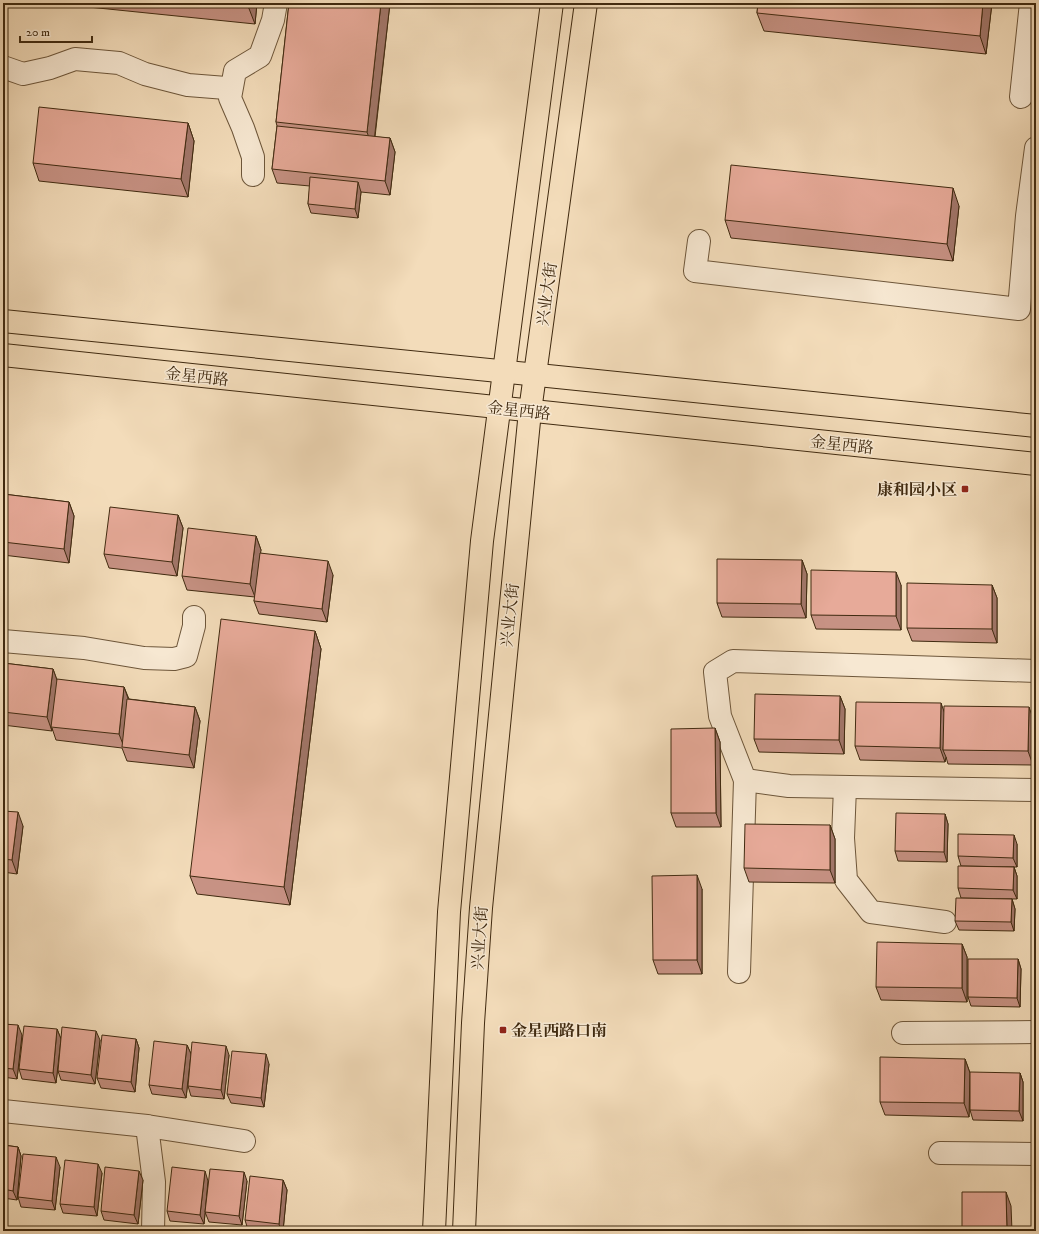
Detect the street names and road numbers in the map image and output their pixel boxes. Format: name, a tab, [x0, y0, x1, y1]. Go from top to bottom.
street label: 兴业大街	[533, 261, 561, 327]
street label: 金星西路	[164, 364, 230, 390]
street label: 金星西路	[486, 398, 552, 424]
street label: 金星西路	[809, 432, 875, 458]
street label: 兴业大街	[497, 582, 523, 648]
street label: 兴业大街	[468, 905, 492, 971]

